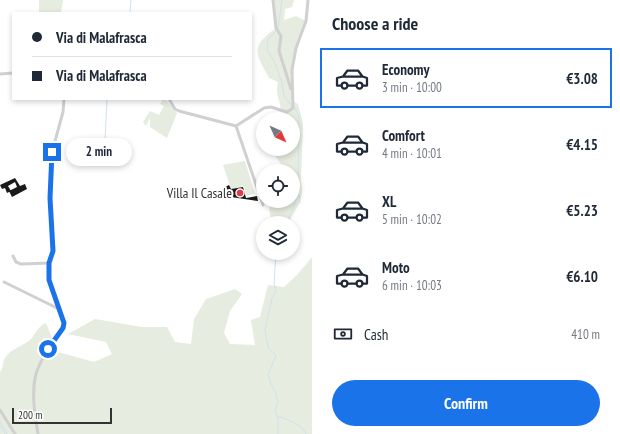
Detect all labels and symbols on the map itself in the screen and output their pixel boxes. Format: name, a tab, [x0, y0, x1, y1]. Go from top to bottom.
north arrow	[256, 112, 300, 156]
callout: 2 min	[66, 138, 132, 166]
route end	[43, 143, 61, 161]
place label: Villa Il Casale	[166, 184, 232, 202]
marker: Villa Il Casale	[235, 188, 245, 198]
route start	[39, 340, 57, 358]
scale bar	[12, 406, 112, 425]

